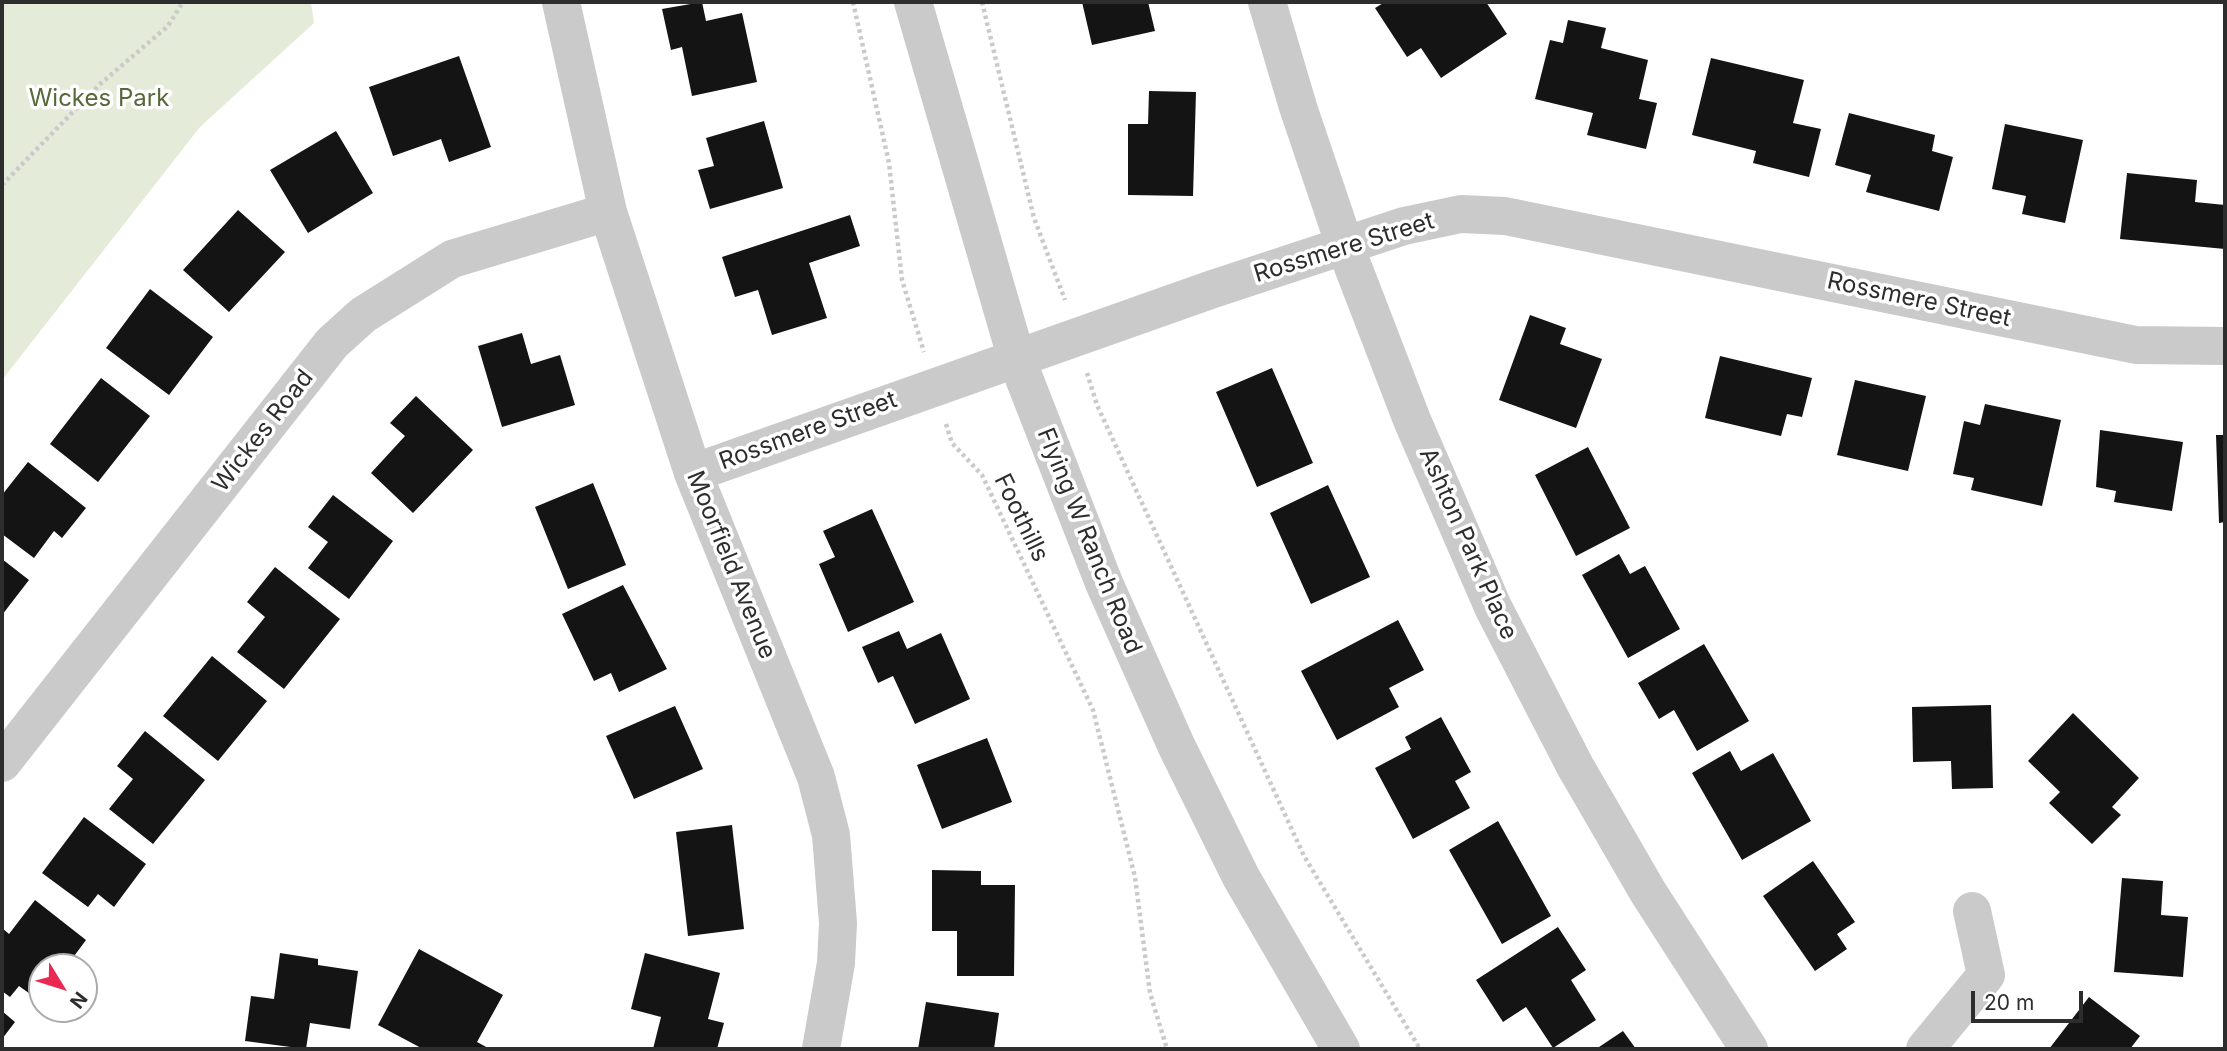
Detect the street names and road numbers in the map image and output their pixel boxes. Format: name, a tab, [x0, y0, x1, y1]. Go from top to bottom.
street label: Rossmere Street	[1250, 207, 1438, 289]
street label: Rossmere Street	[1825, 266, 2013, 334]
street label: Wickes Road	[206, 364, 320, 498]
street label: Rossmere Street	[715, 386, 901, 476]
street label: Flying W Ranch Road	[1031, 424, 1147, 658]
street label: Ashton Park Place	[1413, 444, 1523, 644]
street label: Moorfield Avenue	[680, 467, 782, 663]
street label: Foothills	[987, 469, 1055, 567]

